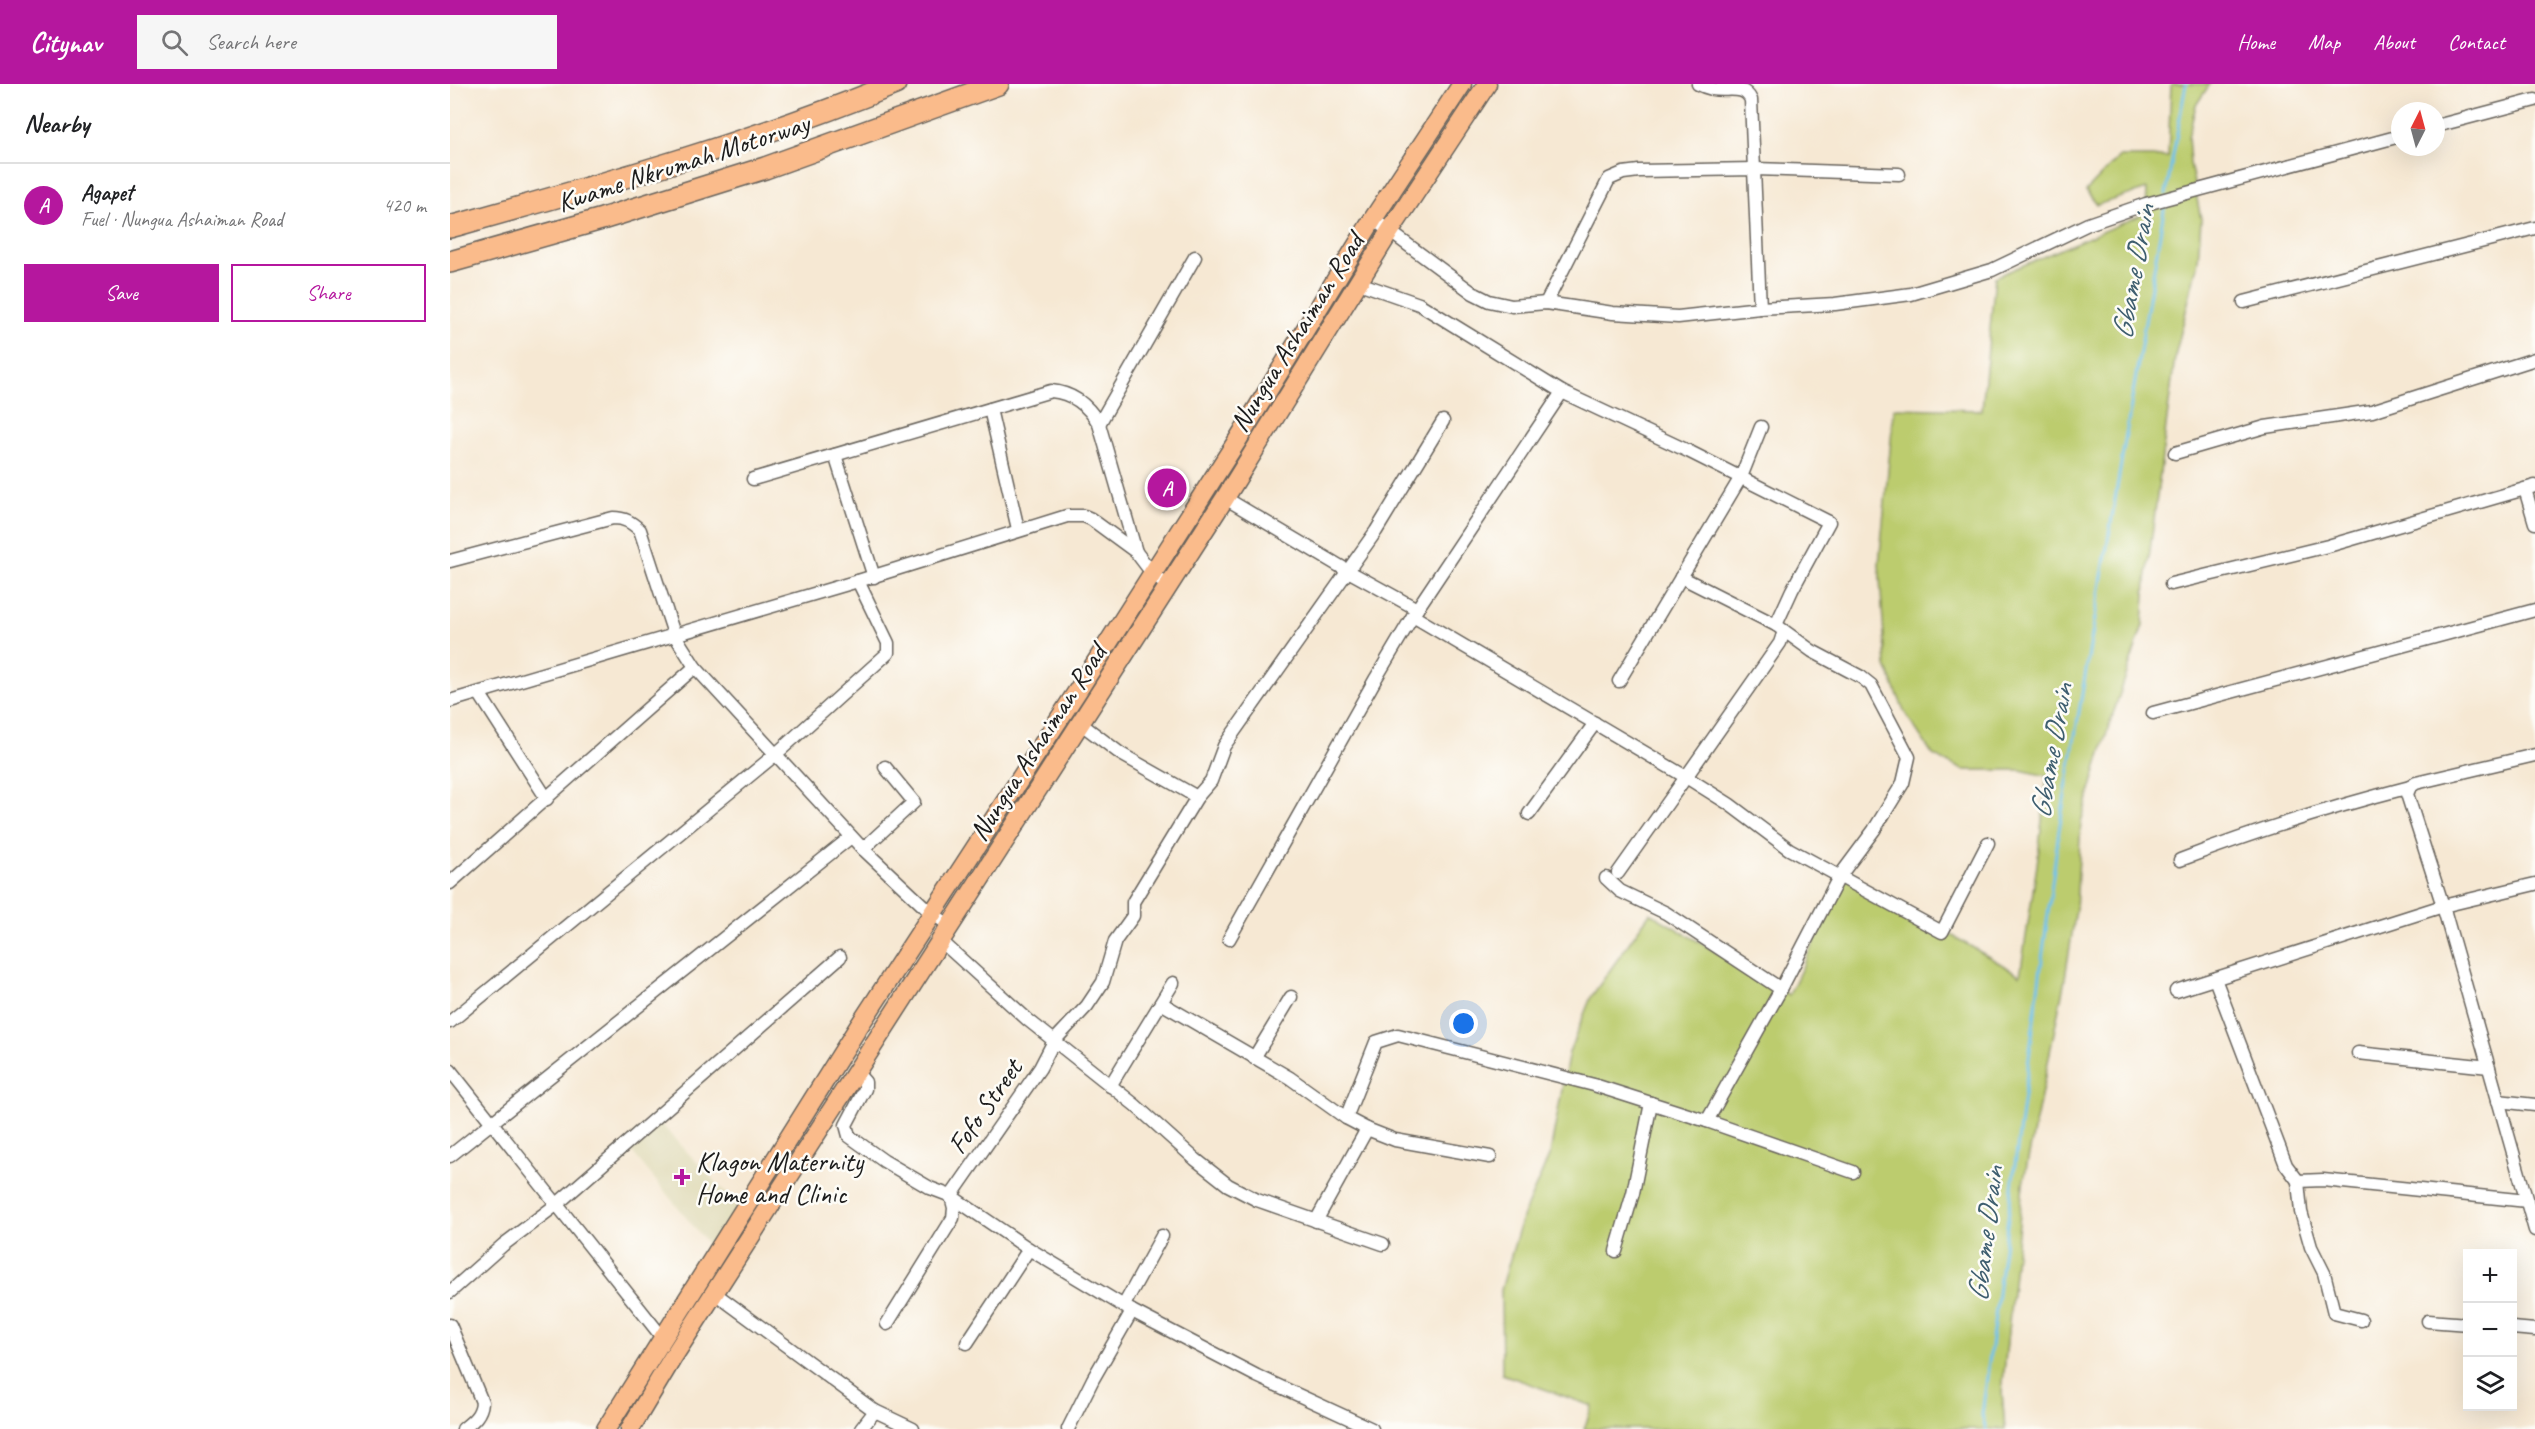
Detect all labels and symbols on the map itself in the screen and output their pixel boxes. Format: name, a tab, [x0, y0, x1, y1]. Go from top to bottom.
north arrow	[2391, 102, 2445, 156]
street label: Kwame Nkrumah Motorway	[553, 104, 816, 220]
water label: Gbame Drain	[2103, 200, 2164, 342]
street label: Nungua Ashaiman Road	[1221, 223, 1374, 438]
pin: A	[1148, 466, 1186, 510]
street label: Nungua Ashaiman Road	[961, 634, 1116, 847]
water label: Gbame Drain	[2021, 679, 2082, 821]
your location	[1449, 1009, 1478, 1038]
street label: Fofo Street	[939, 1050, 1031, 1160]
place label: Klagon Maternity Home and Clinic	[696, 1144, 866, 1211]
water label: Gbame Drain	[1958, 1162, 2012, 1304]
marker: Klagon Maternity Home and Clinic	[673, 1168, 691, 1186]

